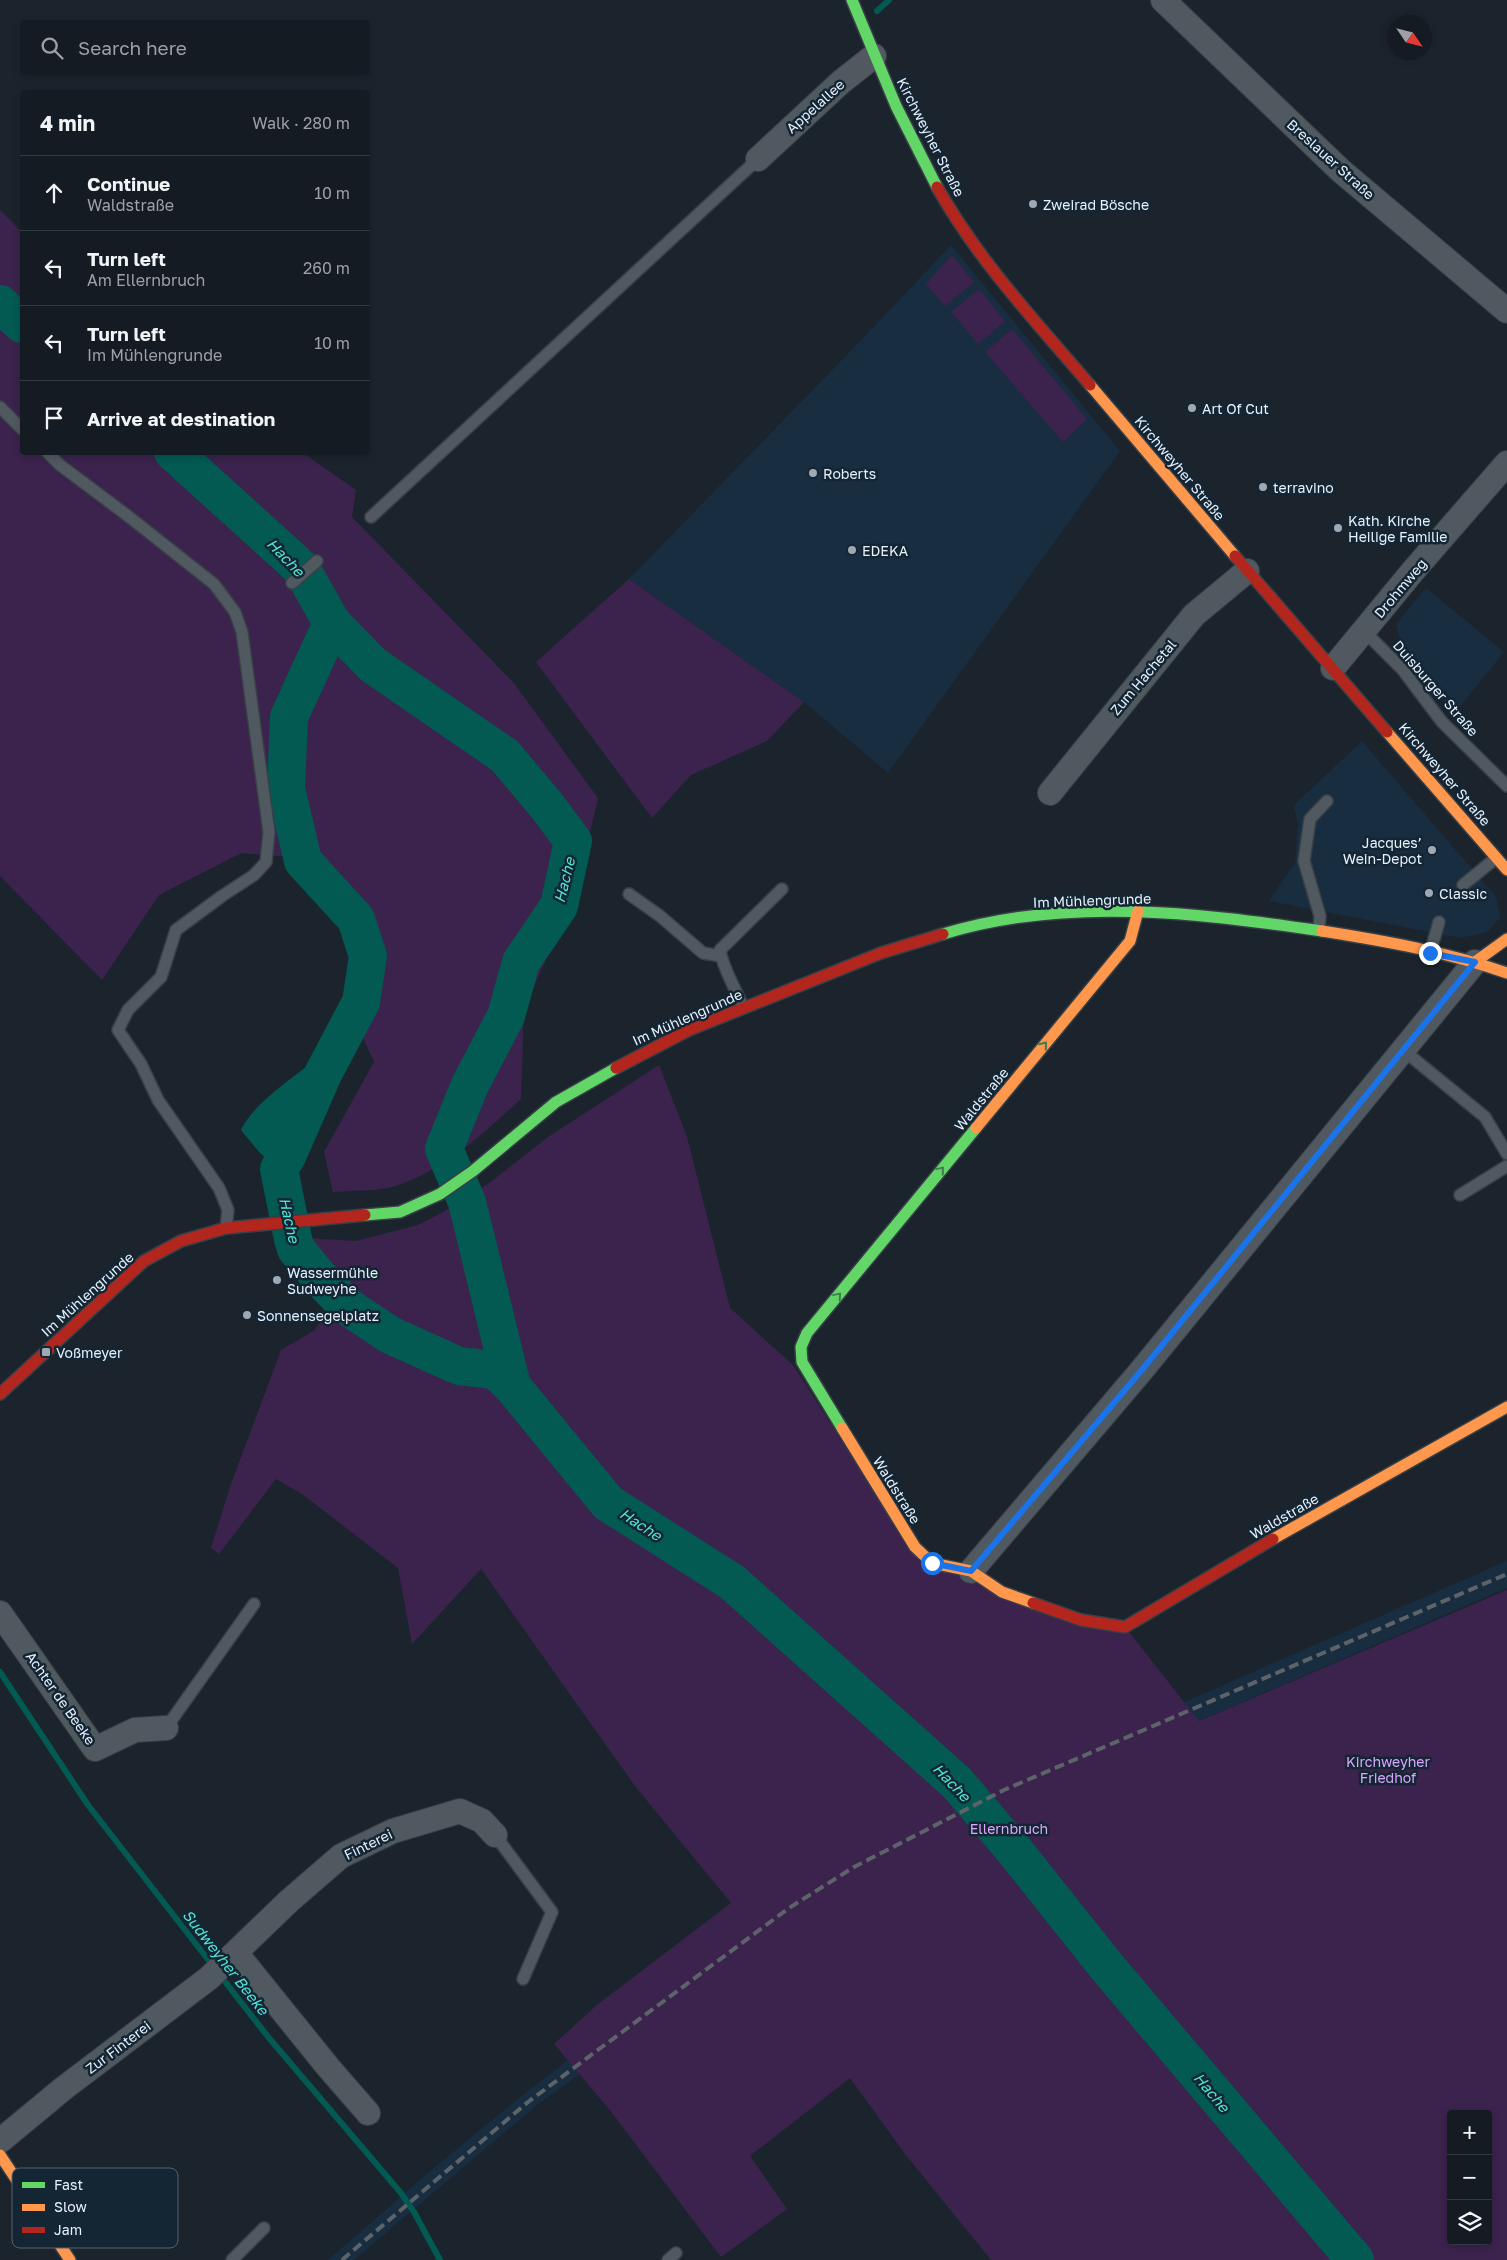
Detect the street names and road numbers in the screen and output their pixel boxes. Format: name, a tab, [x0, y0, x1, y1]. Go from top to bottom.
street label: Kirchweyher Straße	[894, 75, 968, 199]
street label: Appelallee	[782, 76, 848, 136]
street label: Breslauer Straße	[1284, 115, 1378, 203]
street label: Kirchweyher Straße	[1131, 412, 1229, 524]
street label: Drohmweg	[1370, 555, 1430, 621]
street label: Zum Hachetal	[1106, 636, 1180, 718]
street label: Duisburger Straße	[1390, 637, 1482, 739]
street label: Kirchweyher Straße	[1396, 719, 1494, 829]
street label: Im Mühlengrunde	[1033, 889, 1151, 911]
street label: Im Mühlengrunde	[629, 985, 745, 1049]
street label: Waldstraße	[950, 1064, 1012, 1134]
street label: Im Mühlengrunde	[37, 1248, 137, 1340]
street label: Waldstraße	[870, 1453, 924, 1527]
street label: Waldstraße	[1247, 1490, 1321, 1542]
street label: Achter de Beeke	[23, 1648, 99, 1748]
street label: Finterei	[341, 1825, 395, 1863]
street label: Zur Finterei	[82, 2017, 154, 2077]

